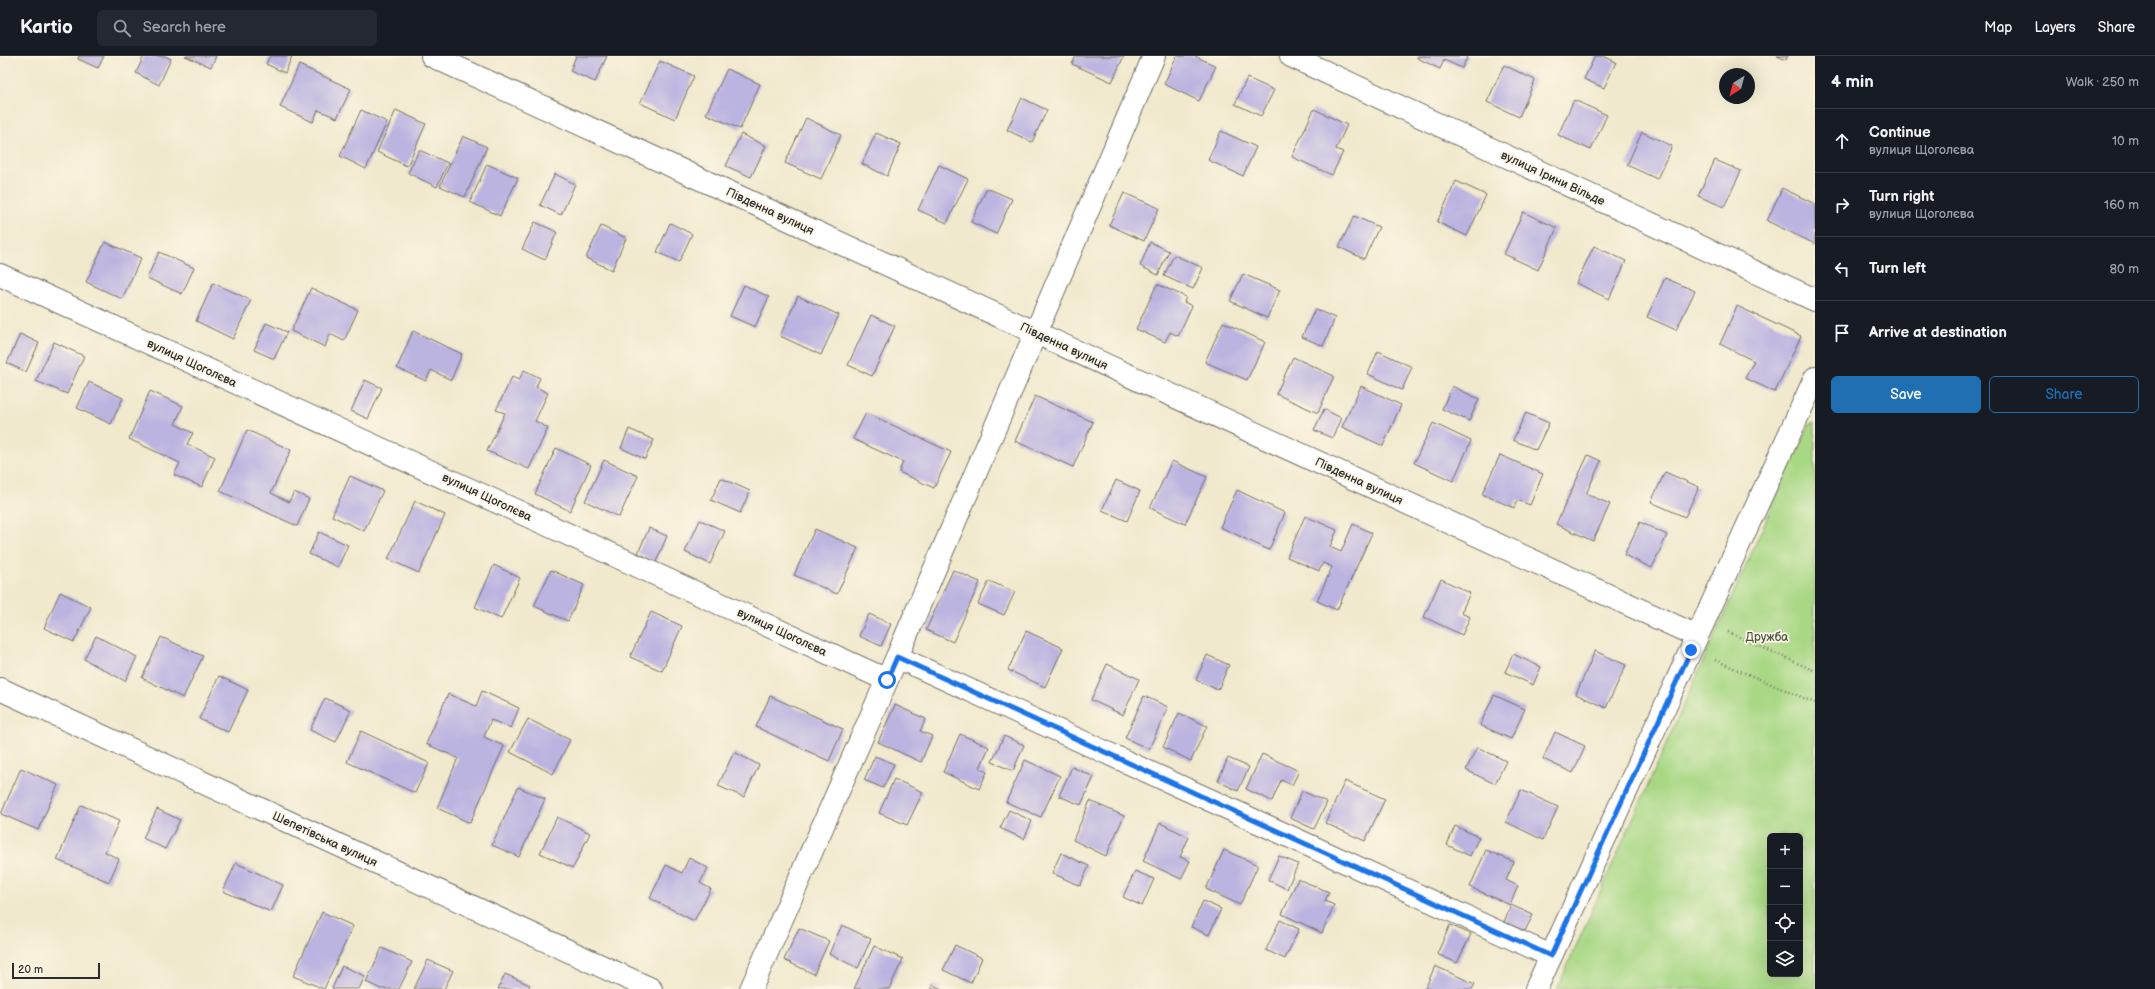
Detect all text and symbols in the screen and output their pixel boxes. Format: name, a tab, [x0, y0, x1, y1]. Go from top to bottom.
search box	[97, 10, 377, 46]
text: Kartio	[20, 16, 73, 39]
icon: search	[111, 17, 133, 39]
text: Search here	[143, 18, 226, 37]
text: Map	[1984, 19, 2012, 36]
text: Layers	[2034, 19, 2076, 36]
text: Share	[2098, 19, 2135, 36]
north arrow	[1719, 68, 1755, 104]
text: 4 min	[1831, 72, 1874, 92]
text: Walk · 250 m	[2066, 74, 2139, 90]
text: Continue	[1869, 123, 1931, 142]
icon: ahead	[1831, 130, 1853, 152]
text: 10 m	[2112, 133, 2139, 149]
text: вулиця Щоголєва	[1869, 142, 1974, 158]
street label: вулиця Ірини Вільде	[1498, 148, 1608, 209]
street label: Південна вулиця	[723, 185, 816, 239]
text: Turn right	[1869, 187, 1934, 206]
icon: right	[1831, 194, 1853, 216]
text: 160 m	[2104, 197, 2139, 213]
text: вулиця Щоголєва	[1869, 206, 1974, 222]
icon: left	[1831, 258, 1853, 280]
text: Turn left	[1869, 259, 1926, 278]
text: 80 m	[2110, 261, 2139, 277]
street label: Південна вулиця	[1017, 320, 1110, 374]
icon: arrive	[1831, 322, 1853, 344]
text: Arrive at destination	[1869, 323, 2007, 342]
street label: вулиця Щоголєва	[145, 336, 239, 391]
button: Save	[1831, 376, 1981, 413]
button: Share	[1989, 376, 2139, 413]
street label: Південна вулиця	[1312, 455, 1405, 509]
street label: вулиця Щоголєва	[440, 470, 534, 525]
street label: вулиця Щоголєва	[735, 605, 829, 660]
park label: Дружба	[1746, 630, 1788, 645]
route end	[1682, 641, 1700, 659]
route start	[878, 671, 896, 689]
street label: Шепетівська вулиця	[270, 809, 380, 871]
map controls	[1767, 833, 1803, 977]
button: +	[1767, 833, 1803, 869]
button: −	[1767, 869, 1803, 905]
button: locate	[1767, 905, 1803, 941]
button: layers	[1767, 941, 1803, 977]
scale bar	[12, 961, 100, 980]
text: 20 m	[18, 963, 43, 976]

